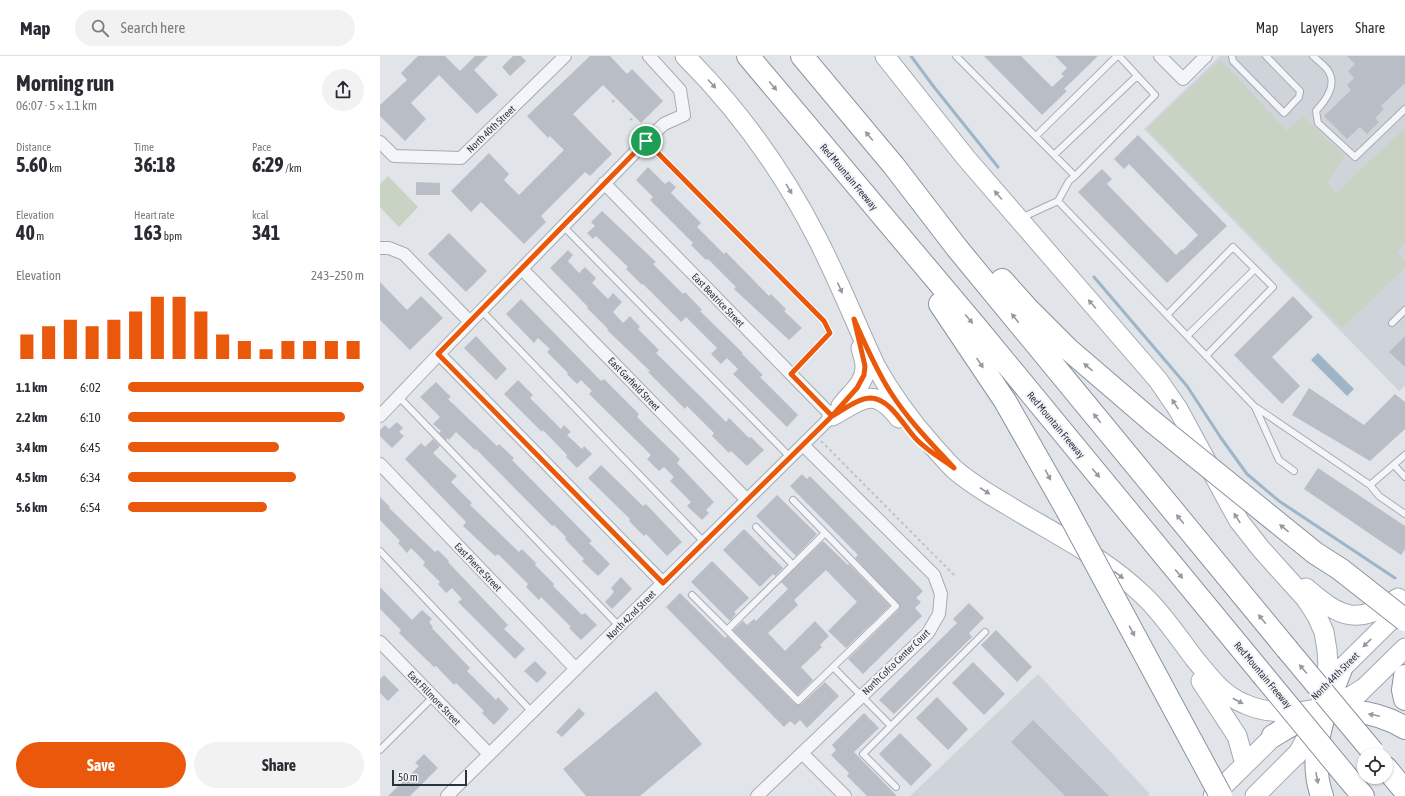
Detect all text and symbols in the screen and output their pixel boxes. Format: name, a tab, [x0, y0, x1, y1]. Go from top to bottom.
search box	[75, 10, 355, 46]
text: Map	[20, 17, 51, 39]
icon: search	[89, 17, 111, 39]
text: Search here	[121, 19, 185, 36]
text: Map	[1256, 20, 1278, 36]
text: Layers	[1300, 20, 1333, 36]
text: Share	[1355, 20, 1385, 36]
button: share	[322, 69, 364, 111]
text: Morning run	[16, 70, 114, 96]
one-way arrow	[707, 80, 716, 89]
one-way arrow	[769, 81, 777, 91]
text: 06:07 · 5 × 1.1 km	[16, 98, 97, 113]
street label: North 40th Street	[465, 103, 518, 155]
pin	[629, 124, 663, 158]
icon: arrive	[635, 130, 657, 152]
one-way arrow	[864, 131, 873, 142]
text: Distance	[16, 141, 51, 153]
text: Time	[134, 141, 154, 153]
text: Pace	[252, 141, 271, 153]
street label: Red Mountain Freeway	[818, 142, 880, 212]
text: 5.60	[16, 153, 48, 176]
text: 36:18	[134, 153, 175, 176]
text: 6:29	[252, 153, 284, 176]
text: km	[48, 162, 62, 174]
text: /km	[284, 162, 302, 174]
one-way arrow	[785, 184, 793, 194]
one-way arrow	[993, 190, 1003, 200]
text: Elevation	[16, 209, 54, 221]
text: Heart rate	[134, 209, 175, 221]
text: kcal	[252, 209, 269, 221]
text: 40	[16, 221, 35, 244]
text: 163	[134, 221, 162, 244]
text: 341	[252, 221, 280, 244]
text: m	[35, 230, 44, 242]
text: bpm	[162, 230, 182, 242]
text: Elevation	[16, 268, 61, 283]
text: 243–250 m	[311, 268, 364, 283]
street label: East Beatrice Street	[690, 271, 746, 329]
one-way arrow	[837, 282, 843, 293]
one-way arrow	[1088, 298, 1097, 309]
one-way arrow	[1010, 313, 1019, 323]
one-way arrow	[964, 314, 973, 325]
street label: East Garfield Street	[606, 355, 662, 413]
one-way arrow	[977, 358, 984, 369]
one-way arrow	[1082, 362, 1093, 371]
text: 1.1 km	[16, 380, 47, 395]
text: 6:02	[80, 380, 101, 395]
street label: Red Mountain Freeway	[1025, 390, 1087, 460]
one-way arrow	[1171, 399, 1179, 409]
text: 2.2 km	[16, 410, 47, 425]
text: 6:10	[80, 410, 101, 425]
one-way arrow	[1093, 413, 1102, 424]
text: 3.4 km	[16, 440, 47, 455]
text: 6:45	[80, 440, 101, 455]
one-way arrow	[1092, 468, 1101, 479]
one-way arrow	[1044, 469, 1051, 481]
text: 4.5 km	[16, 470, 47, 485]
text: 6:34	[80, 470, 101, 485]
one-way arrow	[980, 487, 990, 495]
text: 5.6 km	[16, 500, 47, 515]
text: 6:54	[80, 500, 101, 515]
one-way arrow	[1234, 512, 1241, 524]
one-way arrow	[1175, 514, 1184, 524]
one-way arrow	[1279, 524, 1290, 533]
street label: East Pierce Street	[452, 541, 504, 593]
one-way arrow	[1175, 568, 1184, 579]
one-way arrow	[1114, 570, 1125, 579]
street label: North 42nd Street	[604, 588, 658, 642]
one-way arrow	[1258, 614, 1267, 625]
one-way arrow	[1128, 625, 1135, 636]
street label: North Cofco Center Court	[860, 627, 932, 697]
one-way arrow	[1362, 638, 1372, 648]
street label: Red Mountain Freeway	[1232, 640, 1294, 710]
street label: North 44th Street	[1309, 650, 1361, 702]
one-way arrow	[1299, 663, 1308, 674]
street label: East Fillmore Street	[405, 669, 463, 727]
one-way arrow	[1232, 697, 1244, 704]
one-way arrow	[1368, 712, 1380, 718]
button: Save	[16, 742, 186, 788]
button: Share	[194, 742, 364, 788]
map controls	[1357, 748, 1393, 784]
button: locate	[1357, 748, 1393, 784]
scale bar	[392, 768, 467, 787]
text: 50 m	[398, 771, 418, 783]
one-way arrow	[1315, 772, 1321, 784]

